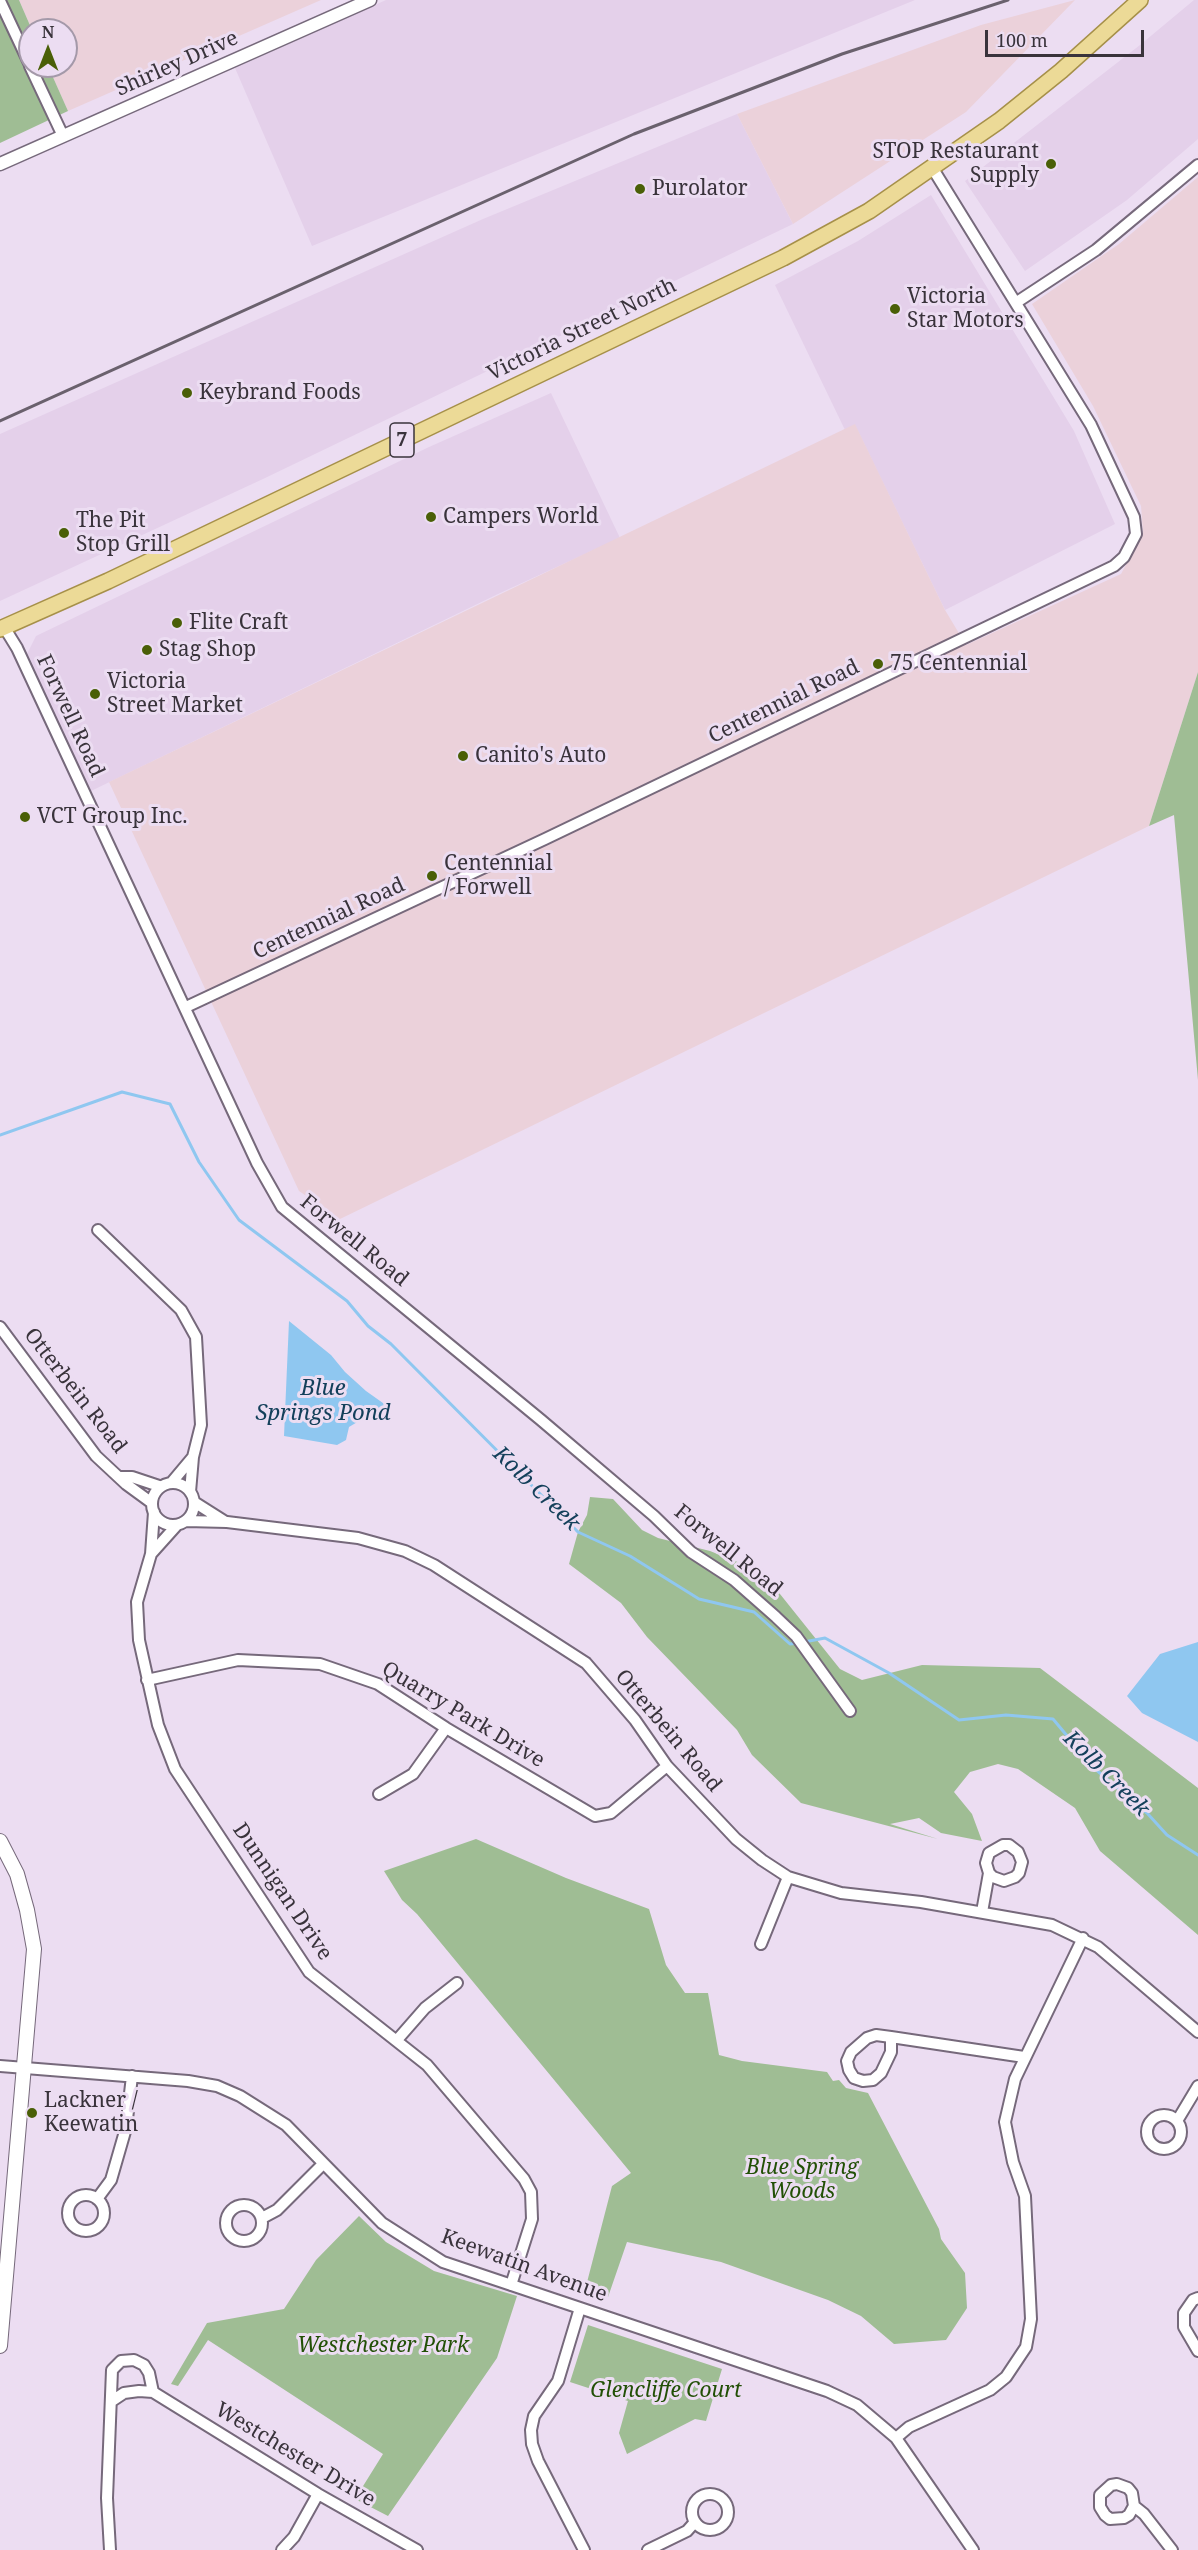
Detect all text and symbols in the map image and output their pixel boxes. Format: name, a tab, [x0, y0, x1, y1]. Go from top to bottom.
north arrow	[18, 18, 78, 78]
scale bar	[988, 18, 1147, 56]
text: N	[42, 21, 54, 43]
street label: Shirley Drive	[112, 26, 242, 102]
text: 100 m	[996, 28, 1048, 52]
place label: STOP Restaurant Supply	[873, 139, 1039, 189]
marker: STOP Restaurant Supply	[1044, 157, 1058, 171]
place label: Purolator	[652, 176, 748, 202]
marker: Purolator	[633, 182, 647, 196]
street label: Victoria Street North	[483, 273, 681, 387]
place label: Victoria Star Motors	[907, 284, 1024, 334]
marker: Victoria Star Motors	[888, 302, 902, 316]
place label: Keybrand Foods	[199, 380, 361, 406]
marker: Keybrand Foods	[180, 386, 194, 400]
road number: 7	[390, 423, 414, 457]
place label: Campers World	[443, 504, 599, 530]
place label: The Pit Stop Grill	[76, 508, 170, 558]
marker: Campers World	[424, 510, 438, 524]
marker: The Pit Stop Grill	[57, 526, 71, 540]
place label: Flite Craft	[189, 610, 288, 636]
marker: Flite Craft	[170, 616, 184, 630]
place label: Stag Shop	[159, 637, 256, 663]
marker: Stag Shop	[140, 643, 154, 657]
street label: Forwell Road	[31, 651, 109, 781]
place label: 75 Centennial	[890, 651, 1027, 677]
street label: Centennial Road	[705, 655, 863, 749]
marker: 75 Centennial	[871, 657, 885, 671]
place label: Victoria Street Market	[107, 669, 243, 719]
marker: Victoria Street Market	[88, 687, 102, 701]
place label: Canito's Auto	[475, 743, 606, 769]
marker: Canito's Auto	[456, 749, 470, 763]
place label: VCT Group Inc.	[37, 804, 188, 830]
marker: VCT Group Inc.	[18, 810, 32, 824]
place label: Centennial / Forwell	[444, 851, 552, 901]
marker: Centennial / Forwell	[425, 869, 439, 883]
street label: Centennial Road	[249, 873, 409, 965]
street label: Forwell Road	[295, 1190, 413, 1292]
street label: Otterbein Road	[18, 1323, 132, 1459]
water label: Blue Springs Pond	[255, 1376, 391, 1428]
water label: Kolb Creek	[487, 1441, 585, 1537]
street label: Forwell Road	[669, 1500, 787, 1602]
street label: Quarry Park Drive	[377, 1656, 549, 1774]
street label: Otterbein Road	[610, 1665, 726, 1797]
water label: Kolb Creek	[1058, 1726, 1154, 1822]
street label: Dunnigan Drive	[227, 1819, 337, 1965]
place label: Lackner / Keewatin	[44, 2088, 138, 2138]
marker: Lackner / Keewatin	[25, 2106, 39, 2120]
park label: Blue Spring Woods	[746, 2155, 858, 2205]
street label: Keewatin Avenue	[438, 2224, 610, 2308]
park label: Westchester Park	[297, 2333, 469, 2359]
park label: Glencliffe Court	[590, 2378, 742, 2404]
street label: Westchester Drive	[210, 2397, 380, 2513]

